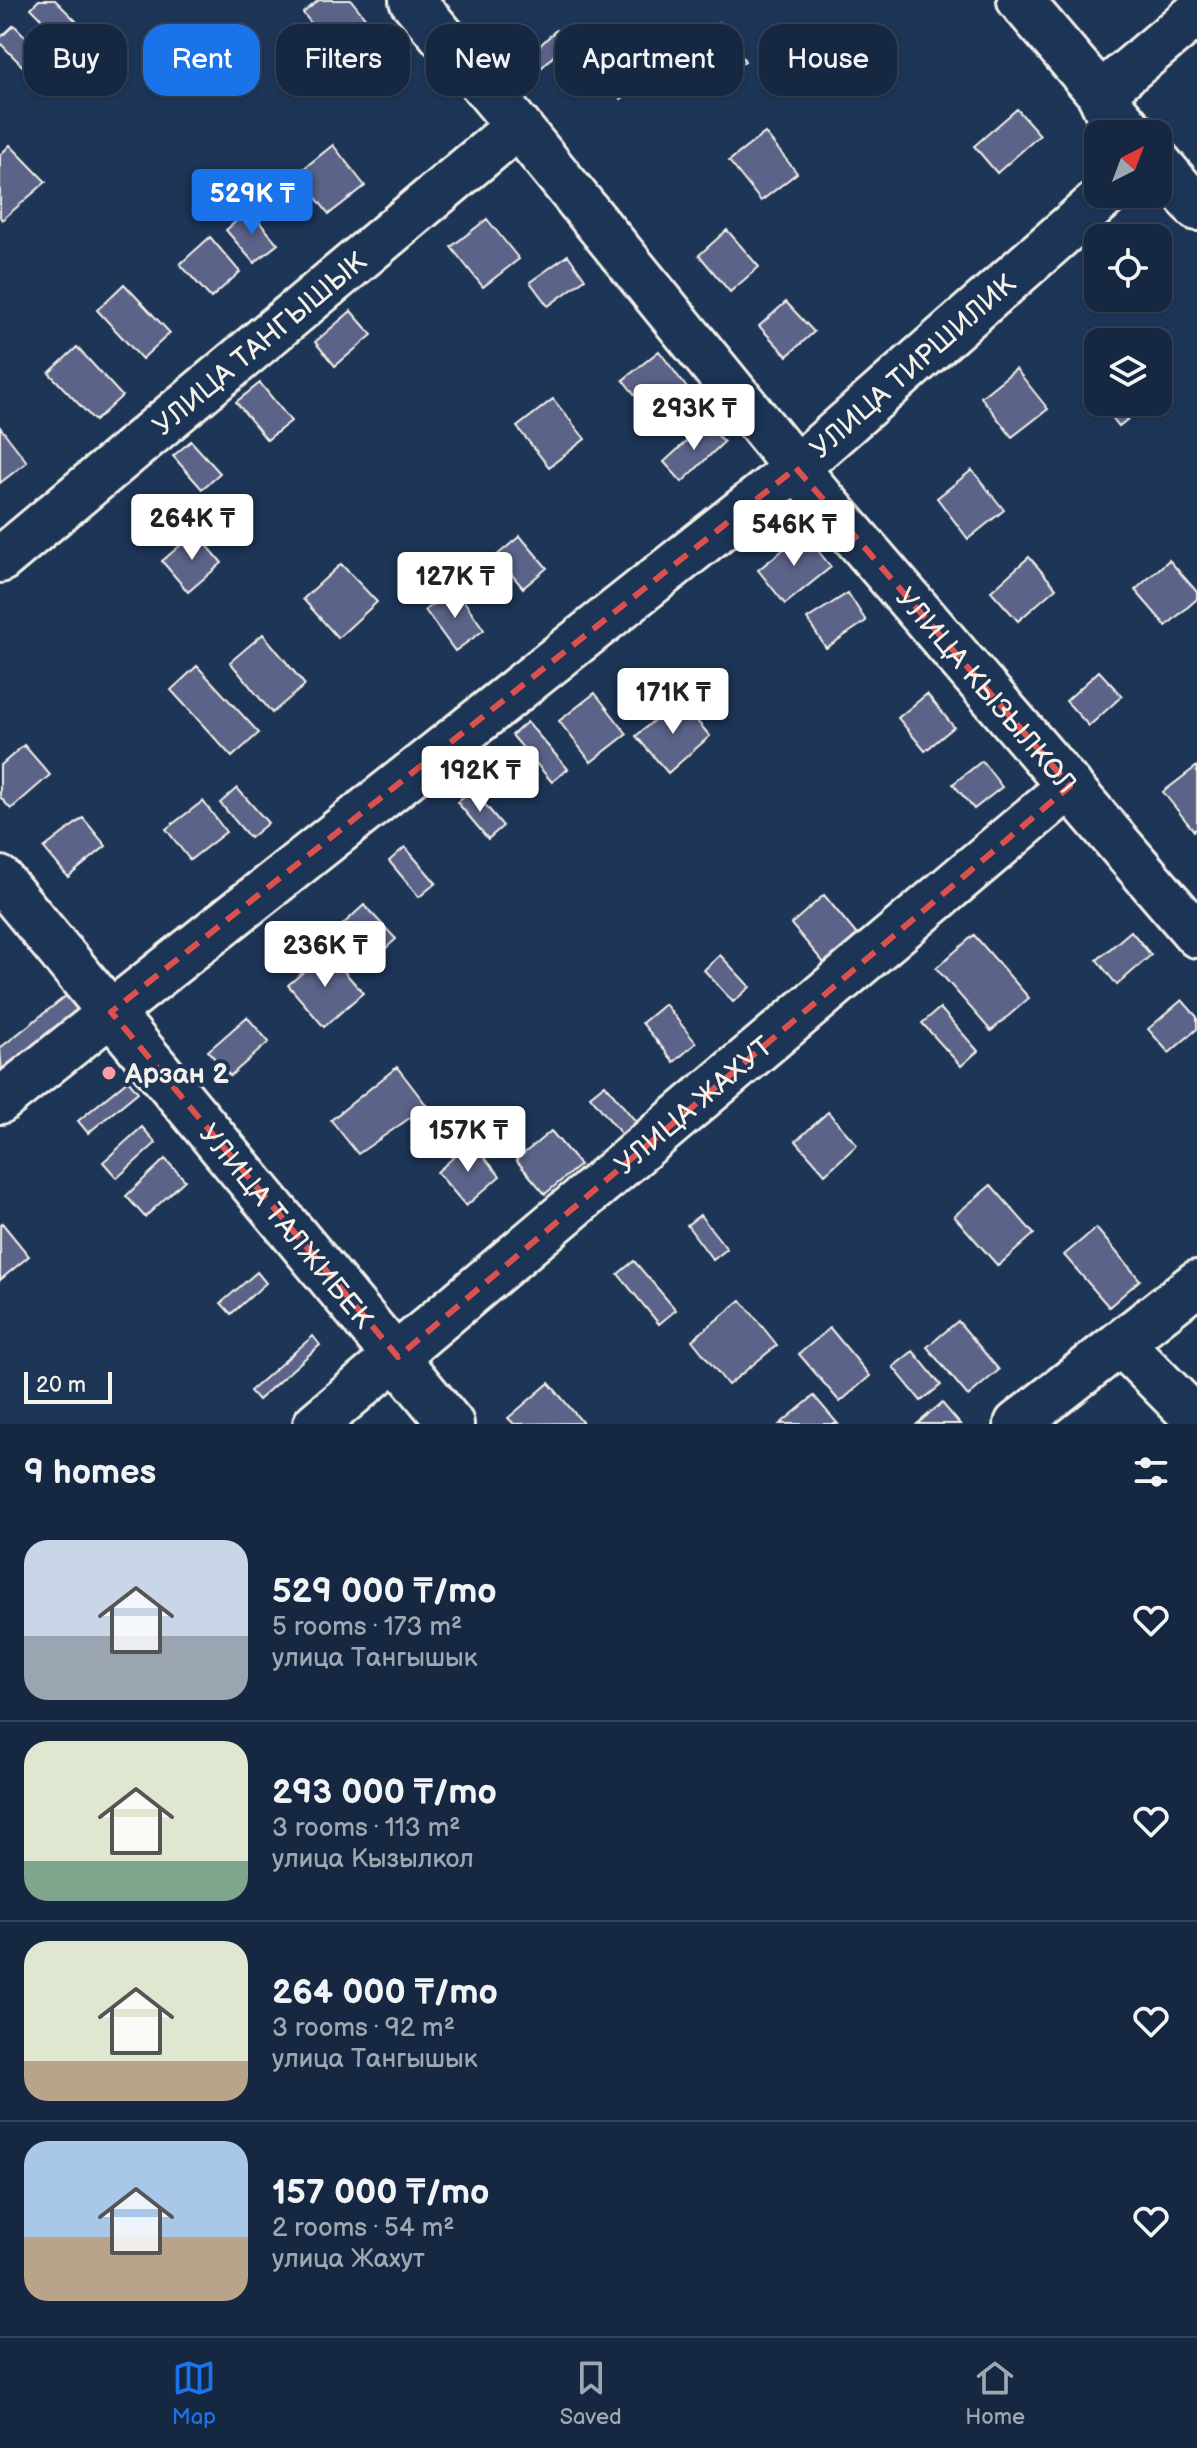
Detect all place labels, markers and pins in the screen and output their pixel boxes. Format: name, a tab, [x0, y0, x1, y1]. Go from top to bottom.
pin: 529K ₸	[187, 169, 317, 237]
pin: 293K ₸	[629, 384, 759, 452]
pin: 264K ₸	[127, 494, 257, 562]
pin: 546K ₸	[729, 500, 859, 568]
pin: 127K ₸	[390, 552, 520, 620]
pin: 171K ₸	[608, 668, 738, 736]
pin: 192K ₸	[415, 746, 545, 814]
pin: 236K ₸	[260, 921, 390, 989]
place label: Арзан 2	[124, 1058, 229, 1091]
marker: Арзан 2	[100, 1064, 118, 1082]
pin: 157K ₸	[403, 1106, 533, 1174]

